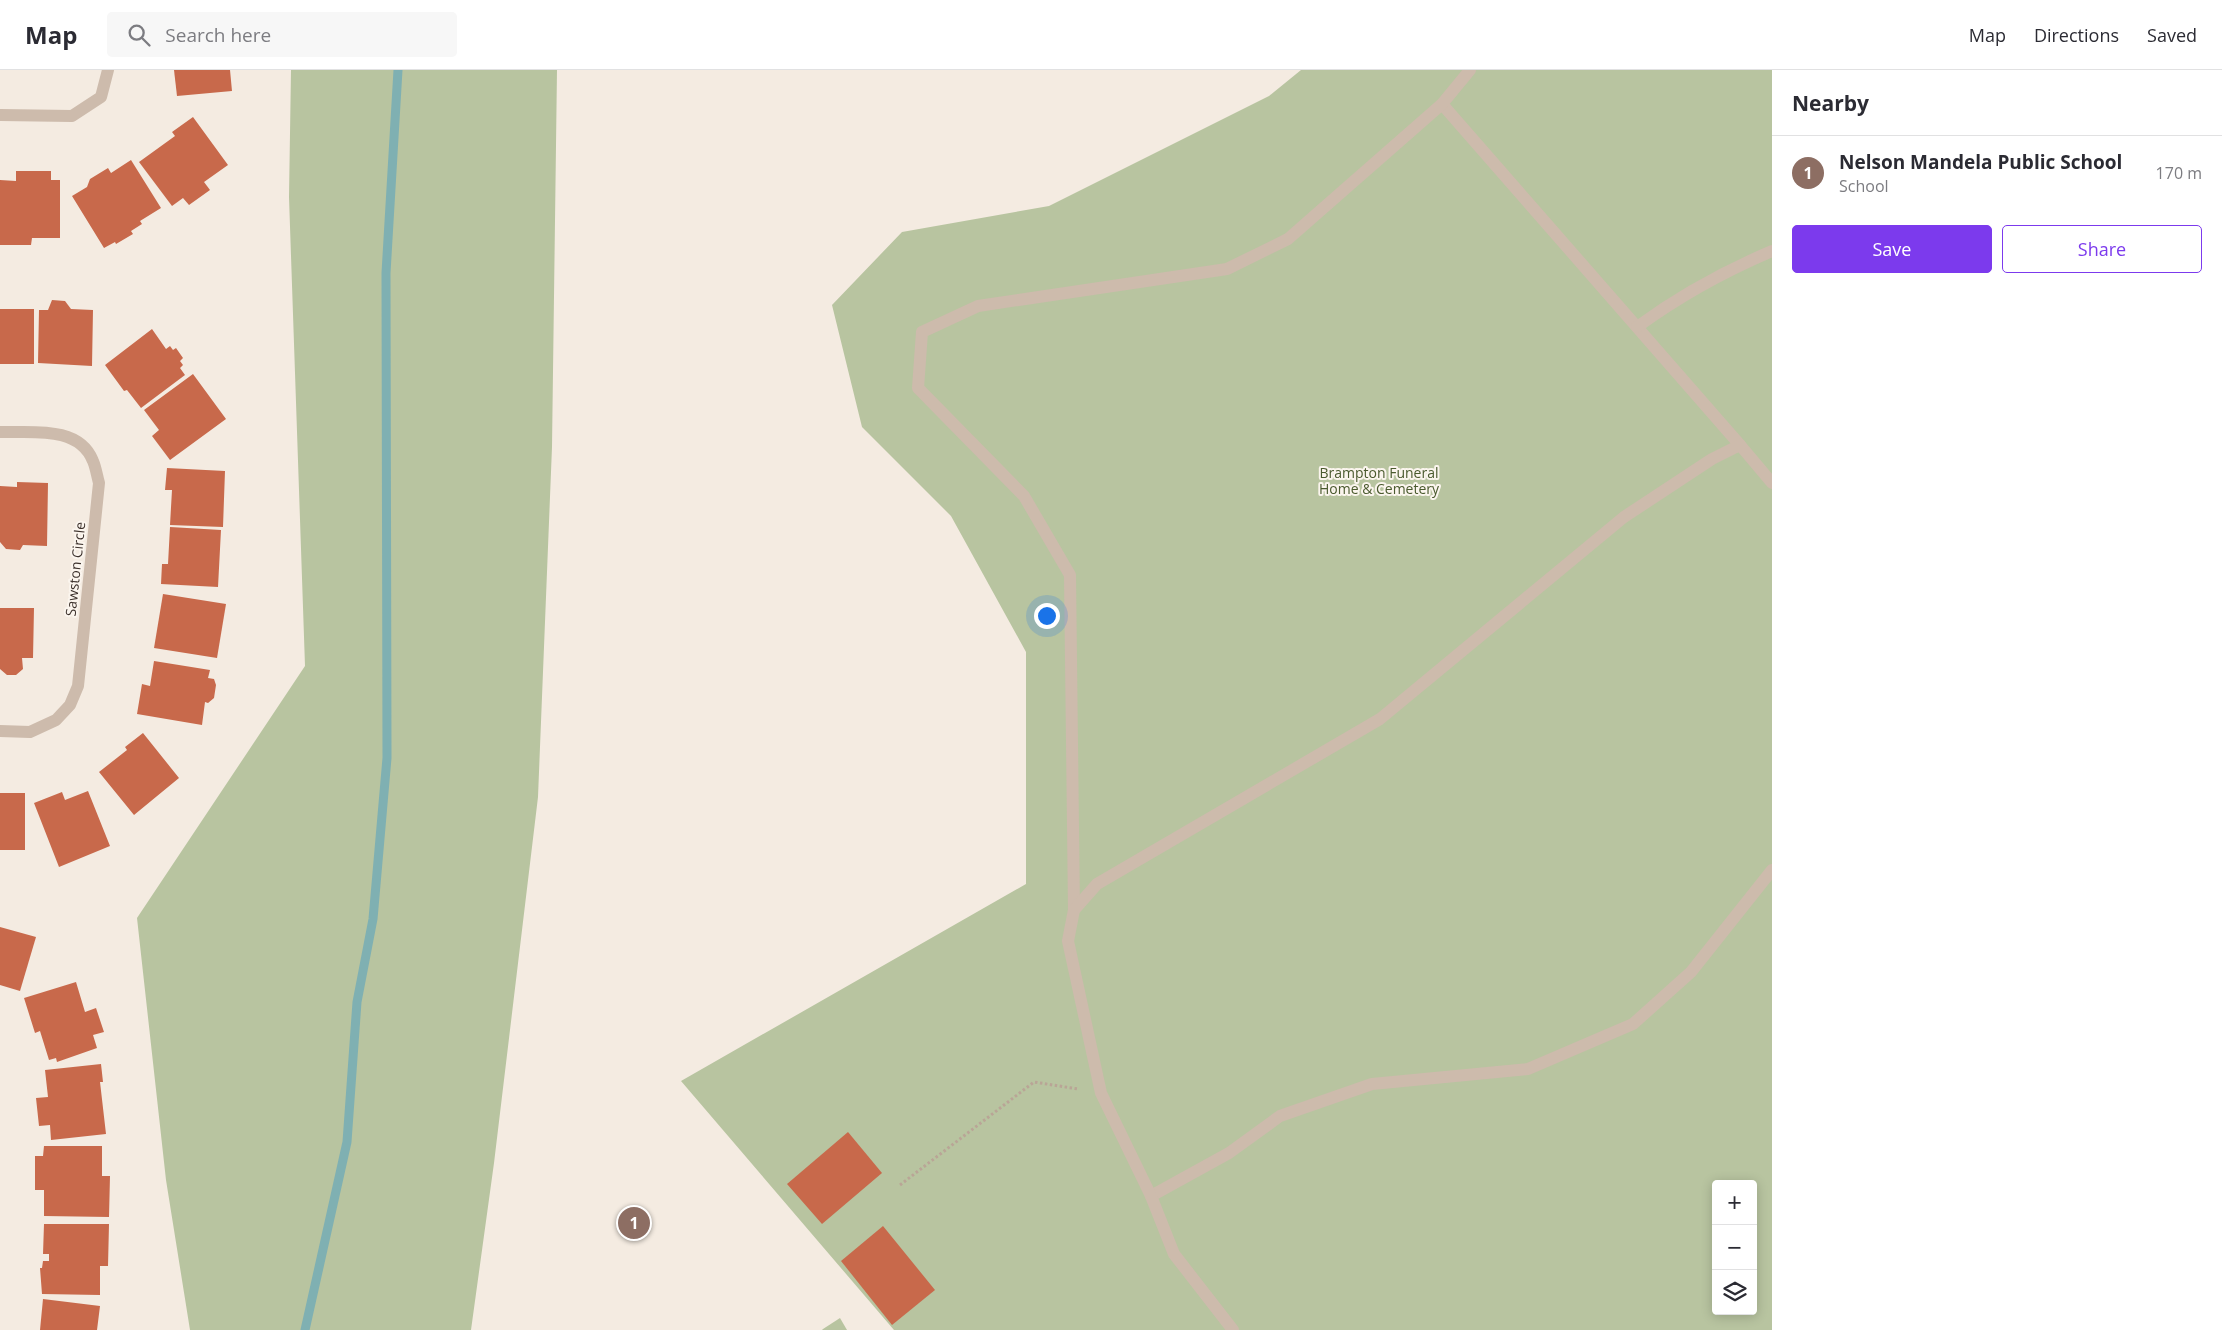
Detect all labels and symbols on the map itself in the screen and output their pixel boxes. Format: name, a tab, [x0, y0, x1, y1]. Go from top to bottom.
park label: Brampton Funeral Home & Cemetery	[1319, 463, 1440, 498]
street label: Sawston Circle	[61, 521, 89, 617]
your location	[1034, 603, 1060, 629]
pin: 1	[618, 1204, 650, 1242]

